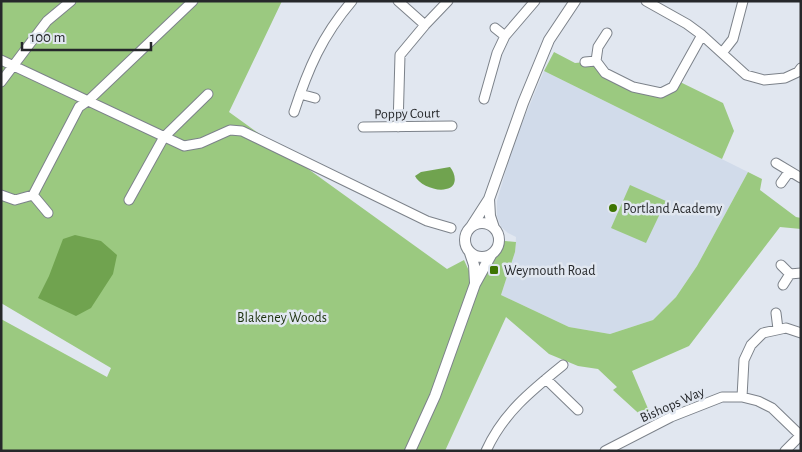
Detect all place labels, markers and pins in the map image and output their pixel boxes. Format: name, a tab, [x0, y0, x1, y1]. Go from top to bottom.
marker: Portland Academy	[607, 202, 619, 214]
place label: Portland Academy	[623, 202, 722, 216]
marker: Weymouth Road	[488, 264, 500, 276]
place label: Weymouth Road	[504, 264, 595, 278]

